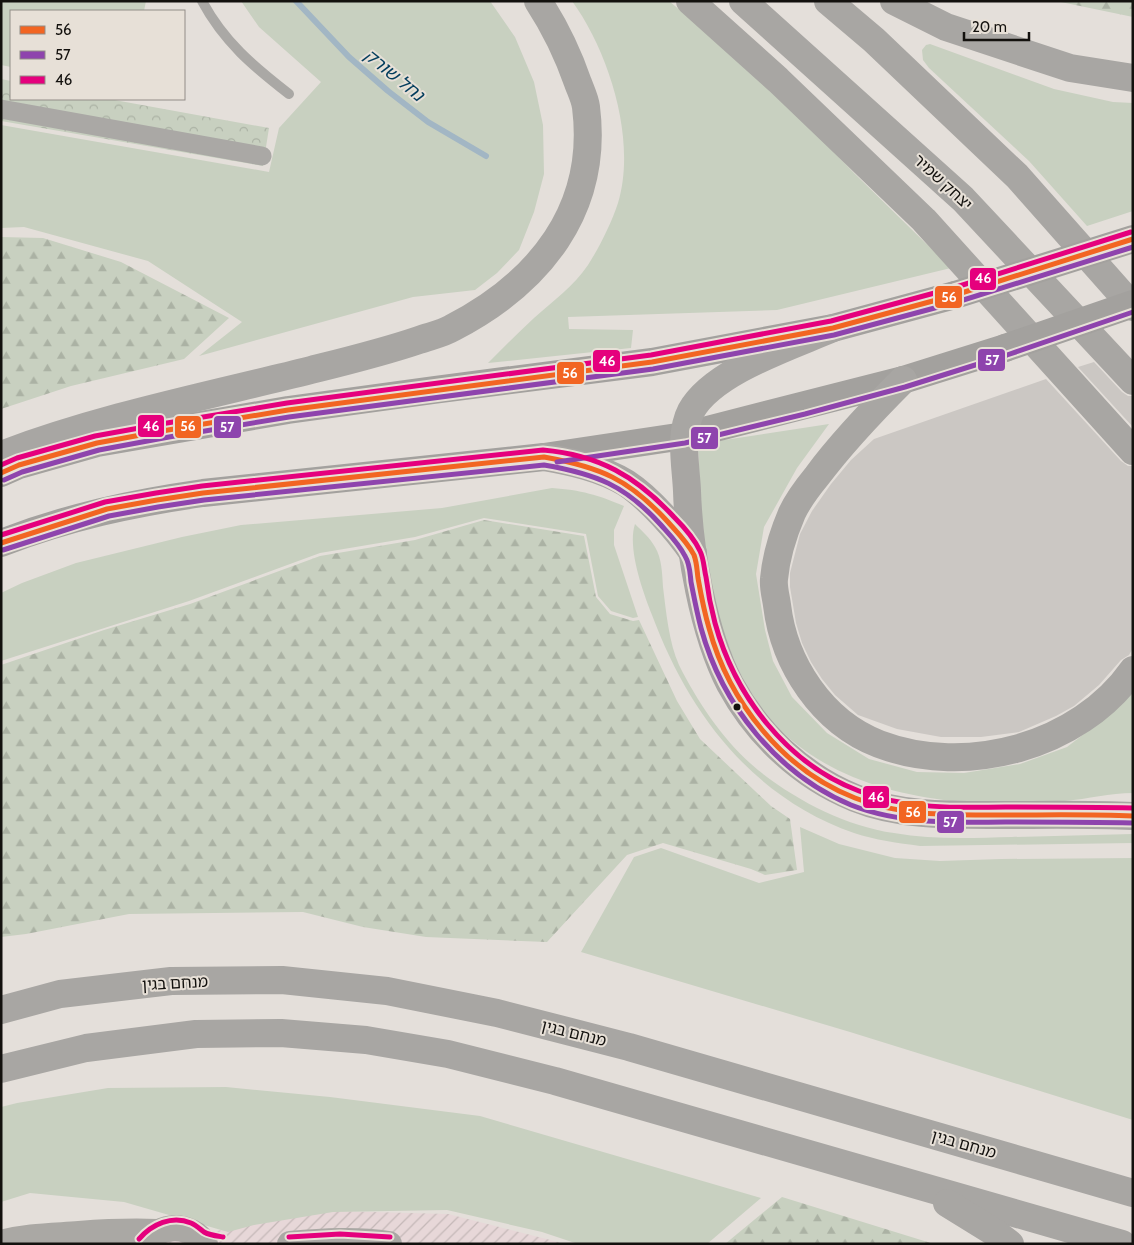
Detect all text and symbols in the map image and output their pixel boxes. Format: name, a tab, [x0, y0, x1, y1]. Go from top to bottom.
legend	[10, 10, 185, 100]
scale bar	[964, 10, 1029, 42]
text: 20 m	[972, 18, 1007, 36]
text: 56	[55, 21, 72, 39]
water label: נחל שורק	[360, 44, 429, 107]
text: 57	[55, 46, 71, 64]
text: 46	[55, 71, 72, 89]
street label: יצחק שמיר	[910, 150, 976, 214]
line badge: 46	[969, 267, 997, 291]
text: 46	[975, 269, 991, 287]
line badge: 56	[934, 285, 963, 309]
text: 56	[941, 288, 957, 306]
line badge: 57	[977, 348, 1006, 372]
line badge: 46	[592, 349, 621, 373]
text: 57	[985, 351, 1000, 369]
text: 46	[599, 352, 615, 370]
line badge: 56	[556, 361, 585, 385]
text: 56	[562, 364, 578, 382]
line badge: 46	[137, 414, 165, 438]
line badge: 56	[174, 415, 202, 439]
line badge: 57	[213, 415, 242, 439]
text: 46	[143, 417, 159, 435]
text: 56	[180, 417, 196, 435]
text: 57	[220, 418, 235, 436]
line badge: 57	[690, 426, 719, 450]
text: 57	[697, 429, 712, 447]
unlabelled marker	[732, 702, 742, 712]
line badge: 46	[862, 785, 890, 809]
text: 46	[868, 788, 884, 806]
line badge: 56	[898, 800, 927, 824]
text: 56	[905, 803, 921, 821]
line badge: 57	[936, 810, 965, 834]
text: 57	[943, 813, 958, 831]
street label: מנחם בגין	[141, 972, 209, 994]
street label: מנחם בגין	[540, 1016, 608, 1050]
street label: מנחם בגין	[929, 1126, 999, 1162]

